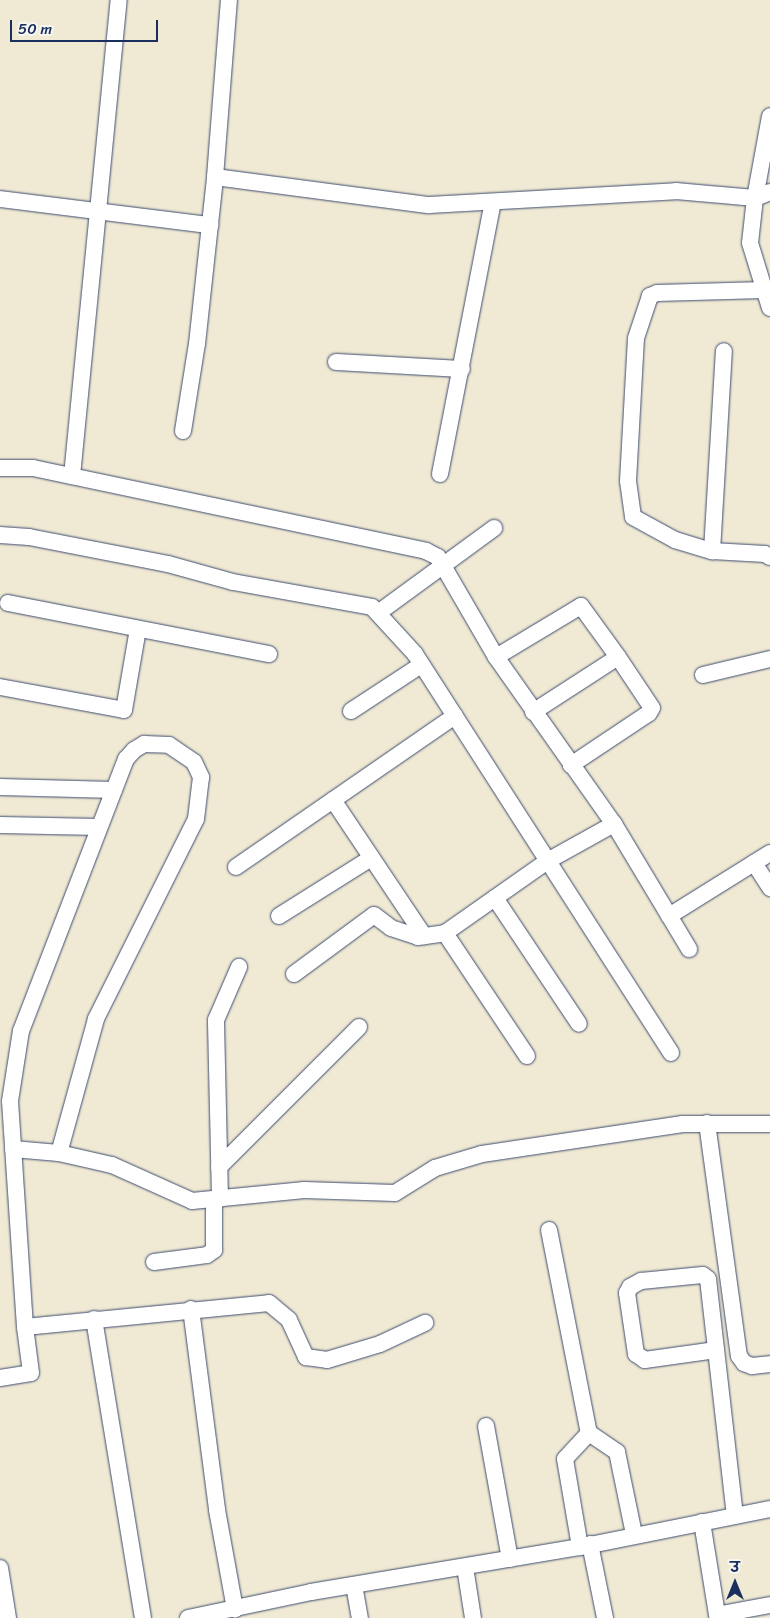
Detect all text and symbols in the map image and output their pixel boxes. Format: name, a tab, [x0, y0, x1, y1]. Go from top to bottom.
scale bar	[12, 10, 160, 42]
text: 50 m	[18, 16, 52, 42]
text: उ	[730, 1555, 740, 1580]
north arrow	[710, 1558, 760, 1608]

